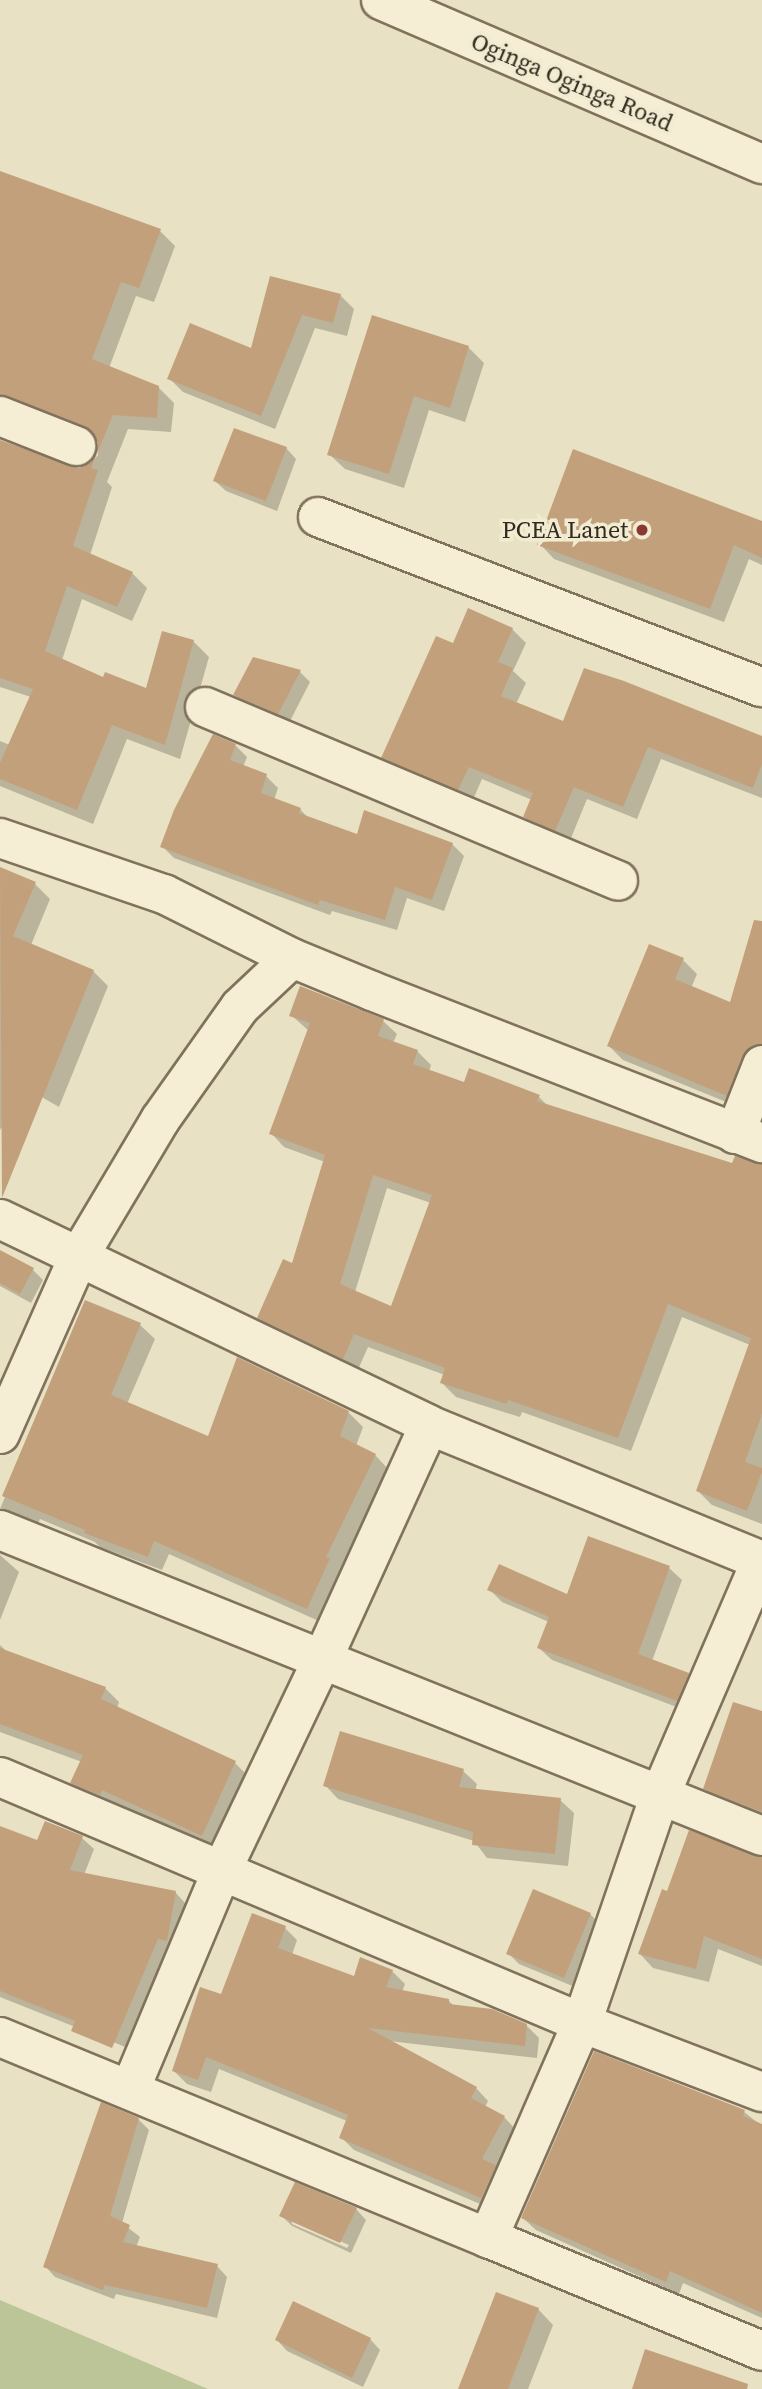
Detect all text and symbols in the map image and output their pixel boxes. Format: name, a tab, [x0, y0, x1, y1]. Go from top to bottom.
street label: Oginga Oginga Road	[467, 27, 677, 137]
place label: PCEA Lanet	[502, 516, 628, 544]
marker: PCEA Lanet	[634, 522, 650, 538]

